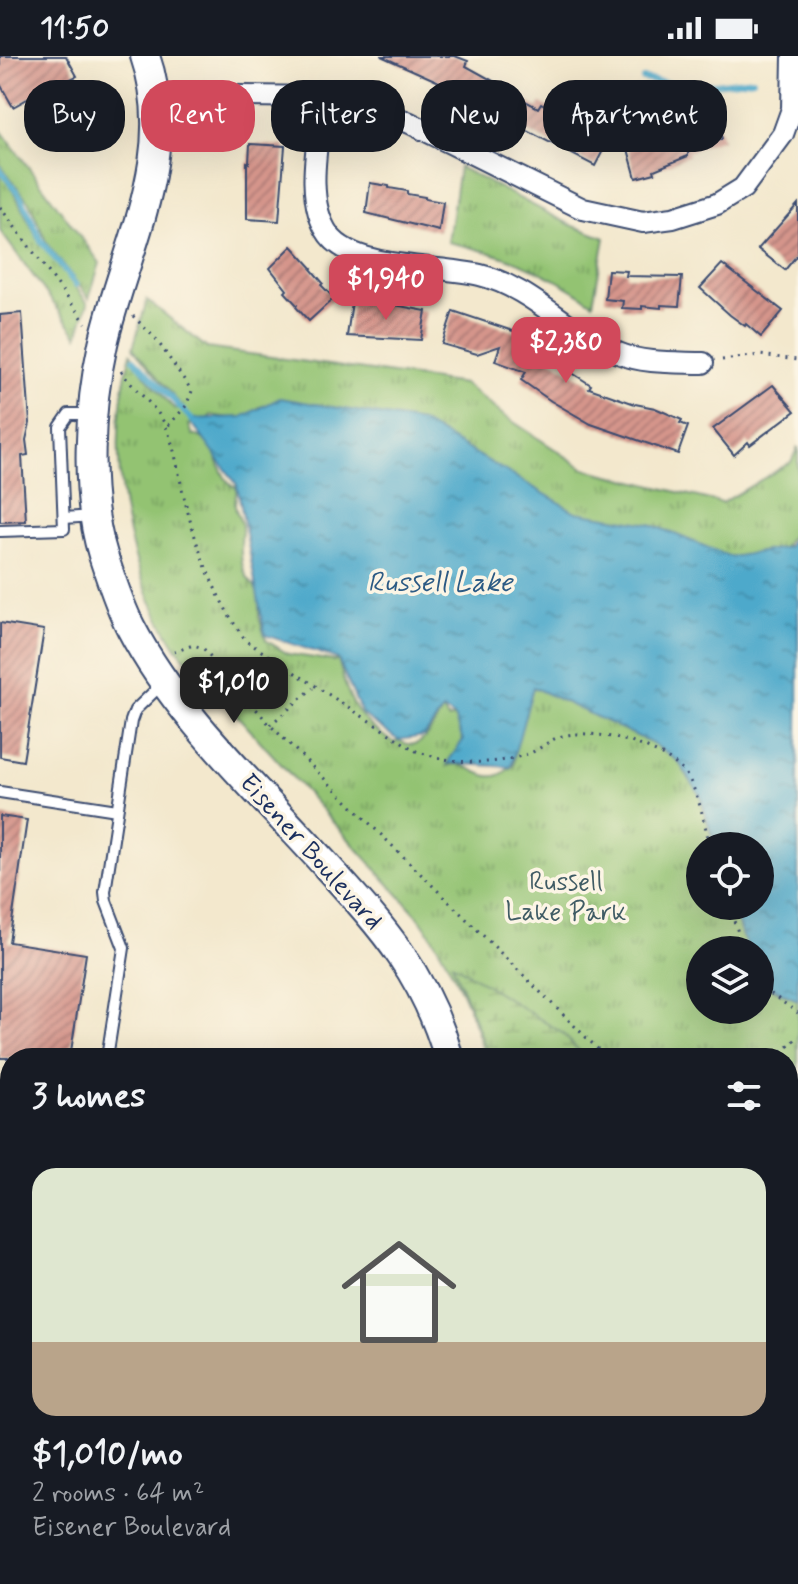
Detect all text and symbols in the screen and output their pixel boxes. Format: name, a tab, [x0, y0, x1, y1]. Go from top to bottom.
text: 11:50	[40, 9, 109, 48]
chip: Buy	[24, 80, 125, 152]
chip: Rent	[141, 80, 255, 152]
chip: Filters	[271, 80, 405, 152]
chip: New	[421, 80, 527, 152]
chip: Apartment	[543, 80, 727, 152]
pin: $1,940	[321, 254, 451, 322]
text: $1,940	[347, 263, 425, 297]
pin: $2,380	[501, 317, 631, 385]
text: $2,380	[529, 326, 603, 360]
water label: Russell Lake	[368, 565, 514, 602]
pin: $1,010	[169, 657, 299, 725]
text: $1,010	[198, 666, 270, 700]
street label: Eisener Boulevard	[231, 767, 390, 938]
map controls	[686, 832, 774, 1024]
button: locate	[686, 832, 774, 920]
park label: Russell Lake Park	[505, 866, 627, 930]
button: layers	[686, 936, 774, 1024]
text: 3 homes	[32, 1074, 145, 1119]
icon: filters	[722, 1074, 766, 1118]
icon: home	[327, 1220, 471, 1364]
text: $1,010/mo	[32, 1432, 183, 1477]
text: 2 rooms · 64 m²	[32, 1477, 204, 1511]
text: Eisener Boulevard	[32, 1511, 231, 1545]

